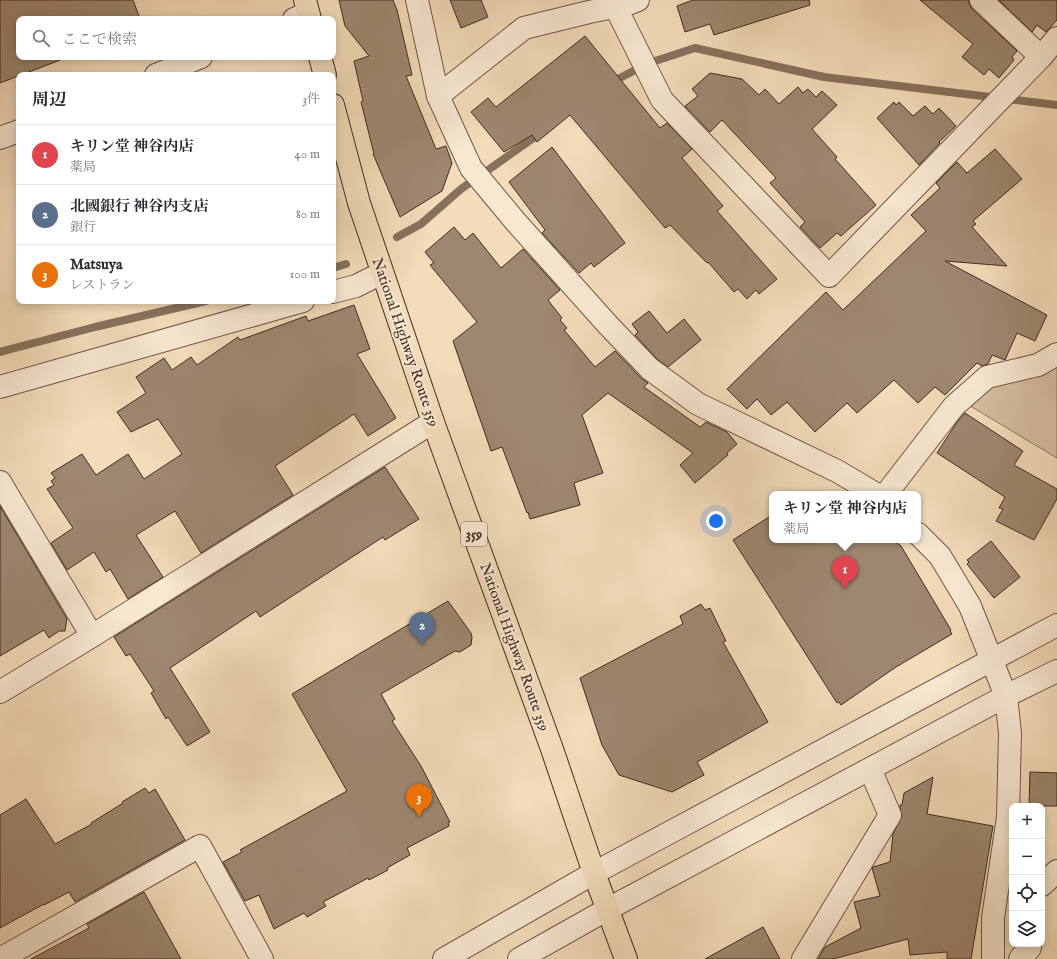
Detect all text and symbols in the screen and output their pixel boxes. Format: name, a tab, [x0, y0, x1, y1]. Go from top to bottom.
search box	[16, 16, 336, 60]
icon: search	[30, 27, 52, 49]
text: ここで検索	[62, 30, 137, 49]
text: 周辺	[32, 90, 66, 111]
text: 3件	[302, 91, 320, 108]
text: キリン堂 神谷内店	[70, 137, 193, 156]
text: 1	[43, 146, 47, 163]
text: 40 m	[294, 146, 320, 163]
text: 薬局	[70, 159, 96, 176]
text: 北國銀行 神谷内支店	[70, 197, 208, 216]
text: 2	[42, 206, 48, 223]
text: 80 m	[296, 206, 320, 223]
text: 銀行	[70, 219, 96, 236]
text: Matsuya	[70, 255, 123, 274]
street label: National Highway Route 359	[368, 255, 443, 429]
text: 3	[43, 266, 47, 283]
text: 100 m	[290, 266, 320, 283]
text: レストラン	[70, 277, 135, 294]
popup	[769, 491, 921, 543]
text: キリン堂 神谷内店	[783, 499, 907, 518]
your location	[706, 511, 726, 531]
text: 薬局	[783, 521, 809, 538]
road number: 359	[461, 522, 487, 546]
pin: 1	[832, 556, 858, 589]
street label: National Highway Route 359	[475, 560, 554, 734]
pin: 2	[409, 612, 435, 645]
pin: 3	[406, 784, 432, 817]
map controls	[1009, 803, 1045, 947]
button: +	[1009, 803, 1045, 839]
button: −	[1009, 839, 1045, 875]
button: locate	[1009, 875, 1045, 911]
button: layers	[1009, 911, 1045, 947]

